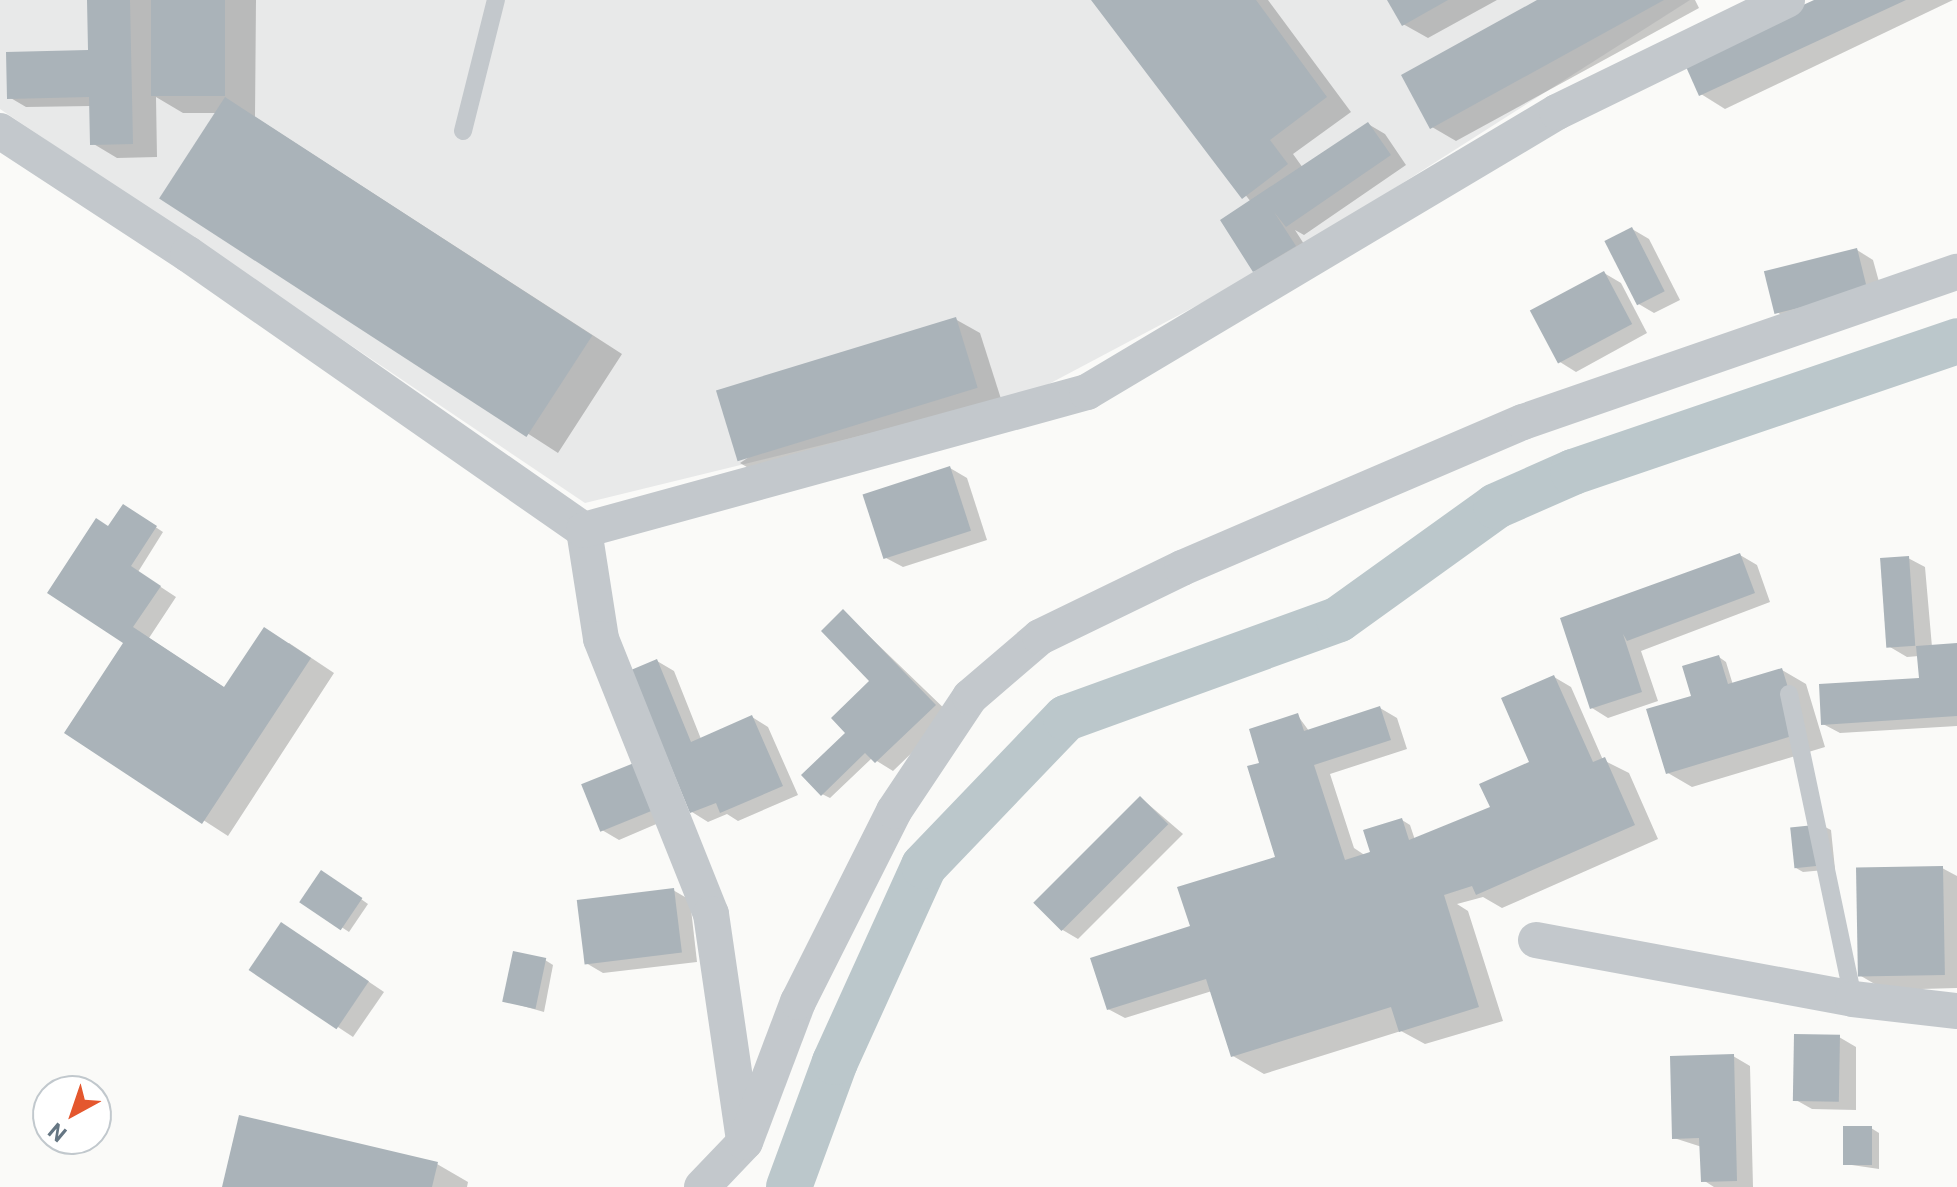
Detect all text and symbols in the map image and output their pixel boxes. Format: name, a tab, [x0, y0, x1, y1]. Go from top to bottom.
north arrow	[32, 1075, 112, 1155]
text: N	[44, 1118, 72, 1147]

